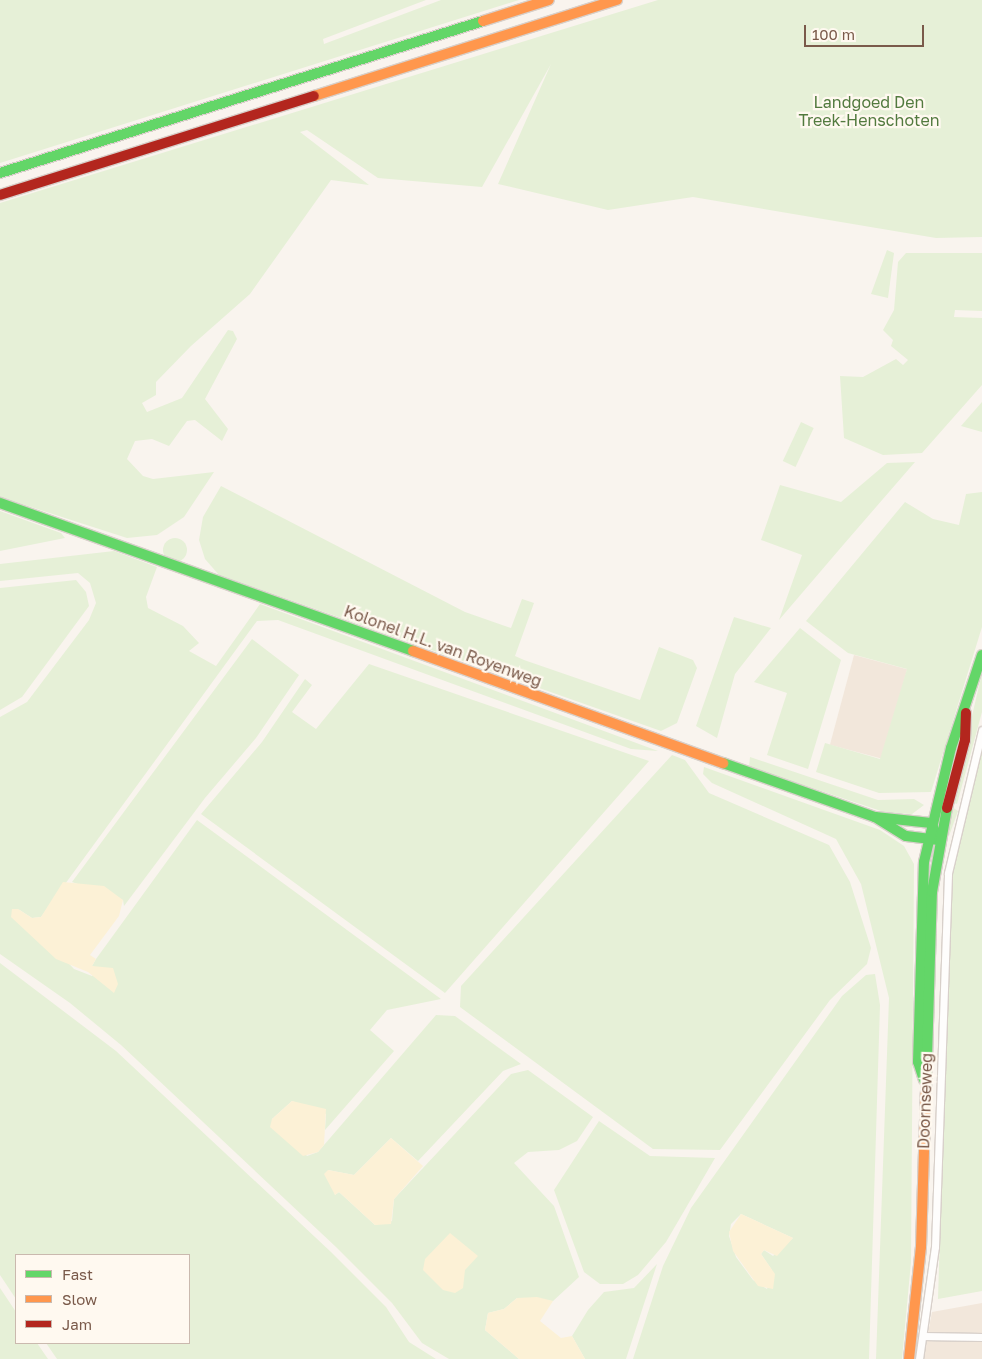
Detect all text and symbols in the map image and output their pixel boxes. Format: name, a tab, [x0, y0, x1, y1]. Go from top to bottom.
scale bar	[807, 15, 927, 47]
text: 100 m	[812, 25, 855, 43]
park label: Landgoed Den Treek-Henschoten	[798, 92, 940, 130]
street label: Kolonel H.L. van Royenweg	[341, 601, 545, 691]
street label: Doornseweg	[914, 1053, 936, 1149]
legend	[15, 1254, 190, 1344]
text: Fast	[62, 1265, 93, 1283]
text: Slow	[62, 1290, 97, 1308]
text: Jam	[62, 1315, 92, 1333]

